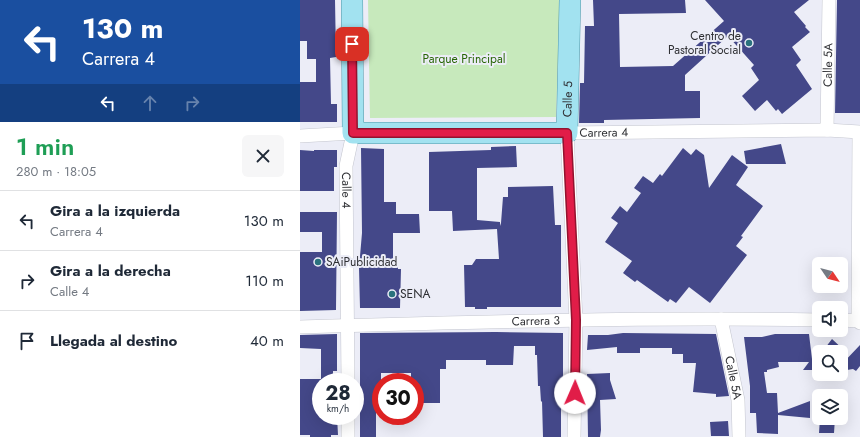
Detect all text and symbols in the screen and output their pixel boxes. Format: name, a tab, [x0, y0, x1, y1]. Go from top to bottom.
text: 130 m	[82, 8, 164, 49]
icon: left	[16, 16, 68, 68]
pin	[335, 27, 369, 61]
place label: Centro de Pastoral Social	[668, 27, 741, 59]
icon: arrive	[341, 33, 363, 55]
marker: Centro de Pastoral Social	[744, 38, 754, 48]
street label: Calle 5A	[819, 43, 837, 87]
text: Carrera 4	[82, 46, 155, 72]
park label: Parque Principal	[423, 50, 505, 68]
street label: Calle 5	[558, 81, 577, 117]
icon: left	[97, 92, 119, 114]
icon: ahead	[139, 92, 161, 114]
icon: right	[181, 92, 203, 114]
street label: Carrera 4	[579, 123, 628, 142]
text: 1 min	[16, 129, 74, 164]
button: close	[242, 135, 284, 177]
text: 280 m · 18:05	[16, 162, 96, 181]
street label: Calle 4	[337, 172, 355, 208]
text: Gira a la izquierda	[50, 200, 180, 222]
icon: left	[16, 210, 38, 232]
text: 130 m	[244, 210, 284, 232]
text: Carrera 4	[50, 222, 103, 241]
place label: SAiPublicidad	[326, 253, 397, 271]
marker: SAiPublicidad	[313, 257, 323, 267]
north arrow	[812, 257, 848, 293]
map controls	[812, 257, 848, 425]
text: Gira a la derecha	[50, 260, 171, 282]
icon: right	[16, 270, 38, 292]
text: 110 m	[245, 270, 284, 292]
text: Calle 4	[50, 282, 89, 301]
place label: SENA	[400, 285, 430, 303]
marker: SENA	[387, 289, 397, 299]
button: sound	[812, 301, 848, 337]
street label: Carrera 3	[512, 311, 561, 330]
icon: arrive	[16, 330, 38, 352]
text: Llegada al destino	[50, 330, 177, 352]
text: 40 m	[250, 330, 284, 352]
button: search	[812, 345, 848, 381]
street label: Calle 5A	[720, 354, 747, 401]
position arrow	[554, 372, 596, 414]
speed limit sign: 30	[372, 373, 424, 425]
text: 28	[325, 379, 351, 408]
button: layers	[812, 389, 848, 425]
text: km/h	[327, 401, 349, 416]

